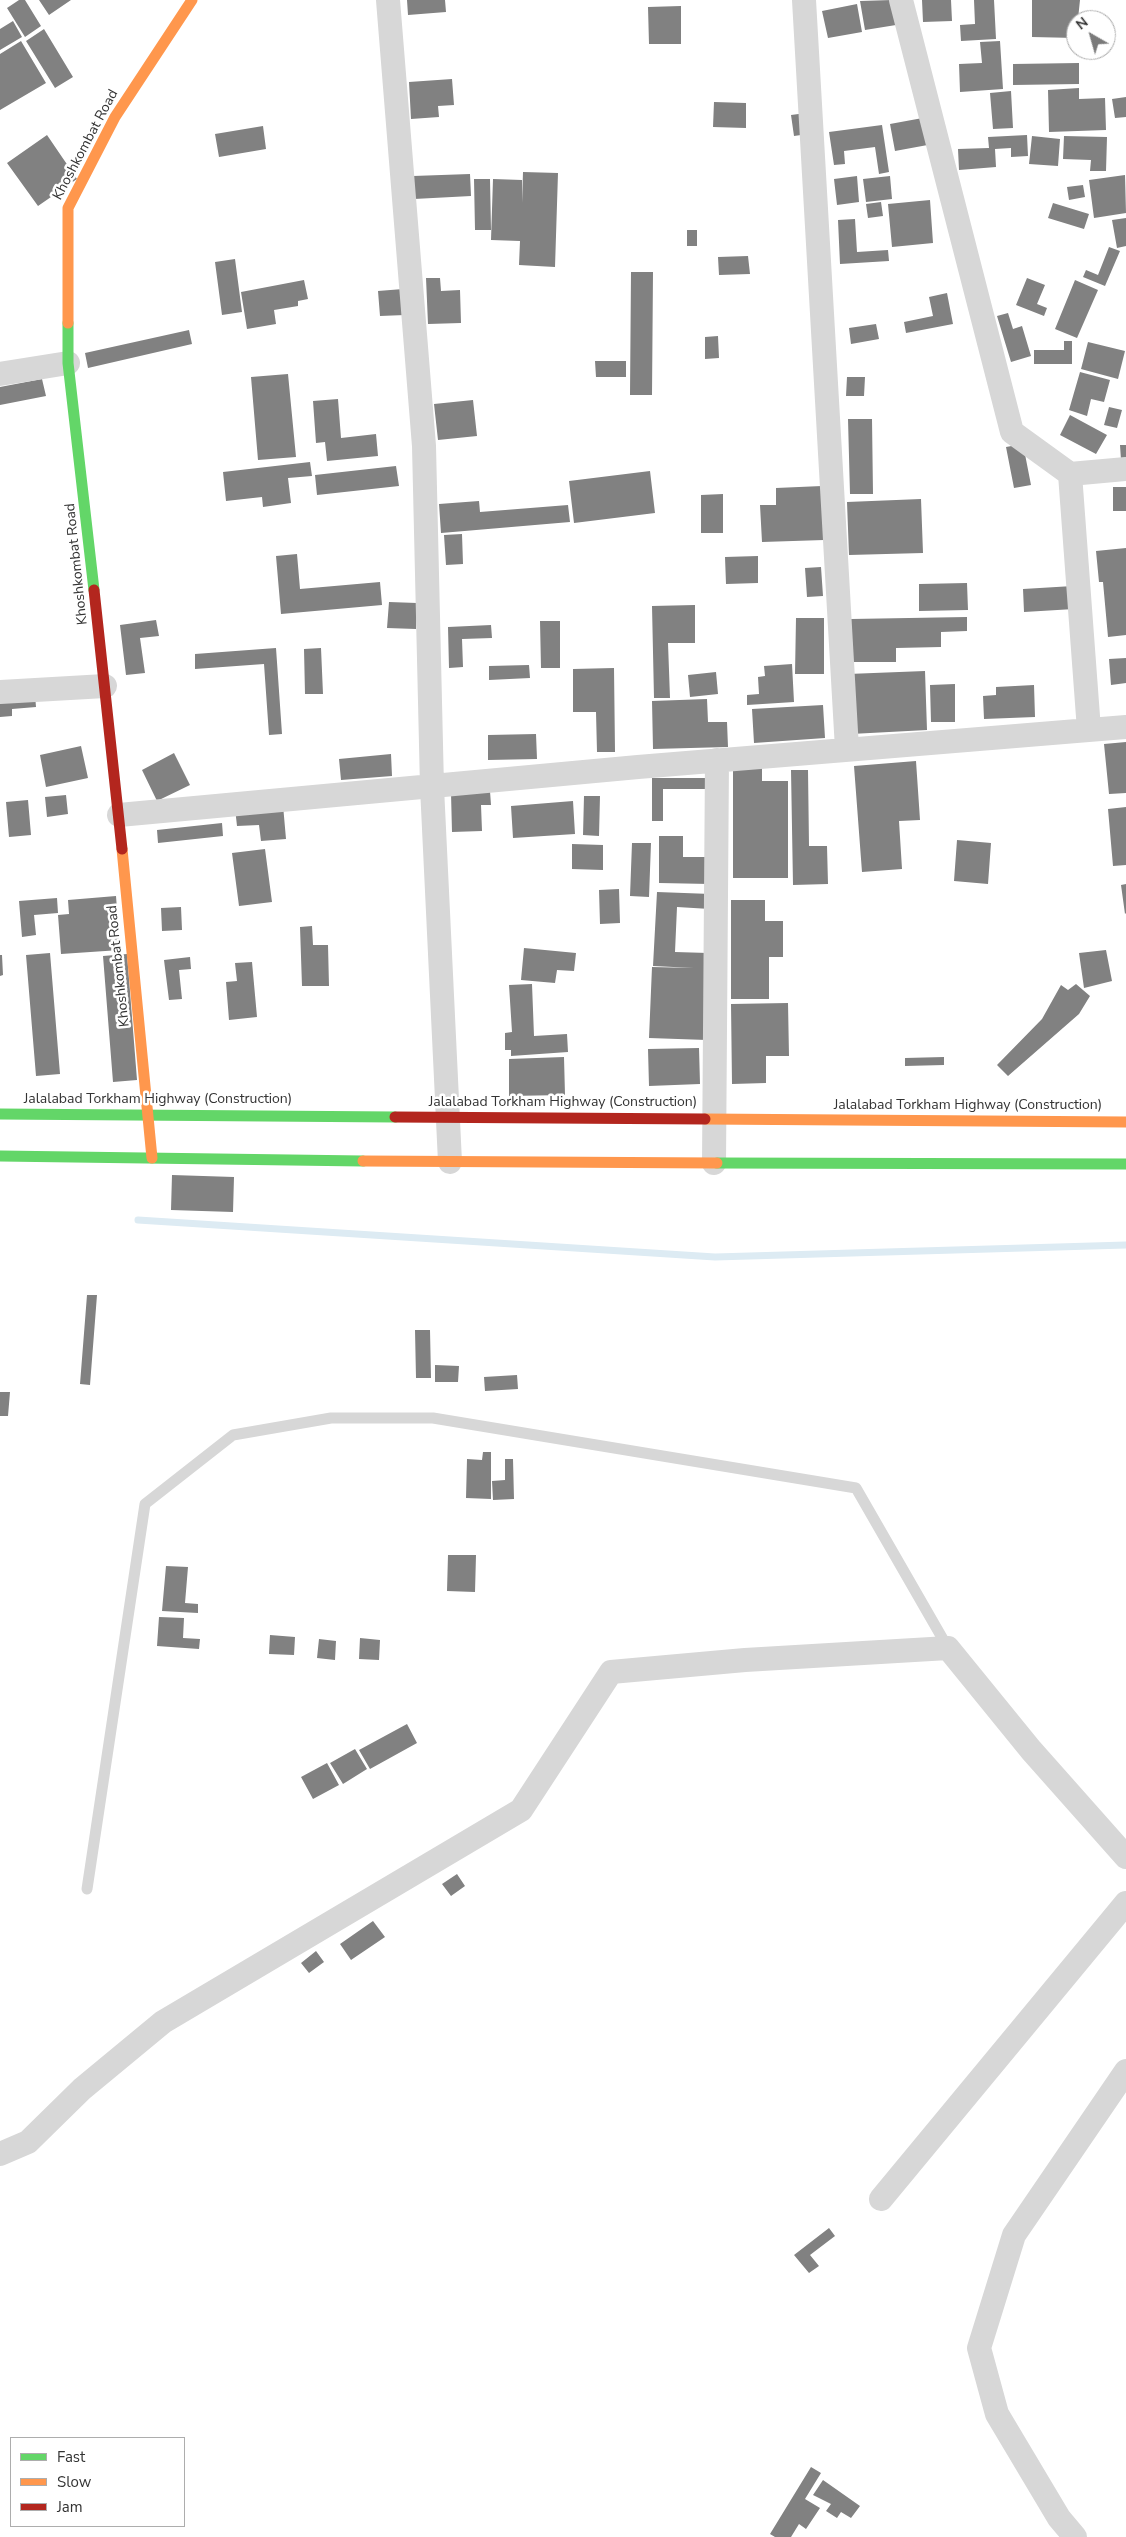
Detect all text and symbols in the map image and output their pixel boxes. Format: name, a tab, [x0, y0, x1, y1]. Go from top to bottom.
north arrow	[1066, 10, 1116, 60]
text: N	[1072, 13, 1092, 34]
street label: Khoshkombat Road	[50, 87, 122, 203]
street label: Khoshkombat Road	[62, 502, 92, 626]
street label: Khoshkombat Road	[104, 904, 134, 1028]
street label: Jalalabad Torkham Highway (Construction)	[24, 1092, 292, 1108]
street label: Jalalabad Torkham Highway (Construction)	[429, 1095, 697, 1111]
street label: Jalalabad Torkham Highway (Construction)	[834, 1098, 1102, 1114]
legend	[10, 2437, 185, 2527]
text: Fast	[57, 2447, 85, 2467]
text: Slow	[57, 2472, 91, 2492]
text: Jam	[57, 2497, 83, 2517]

